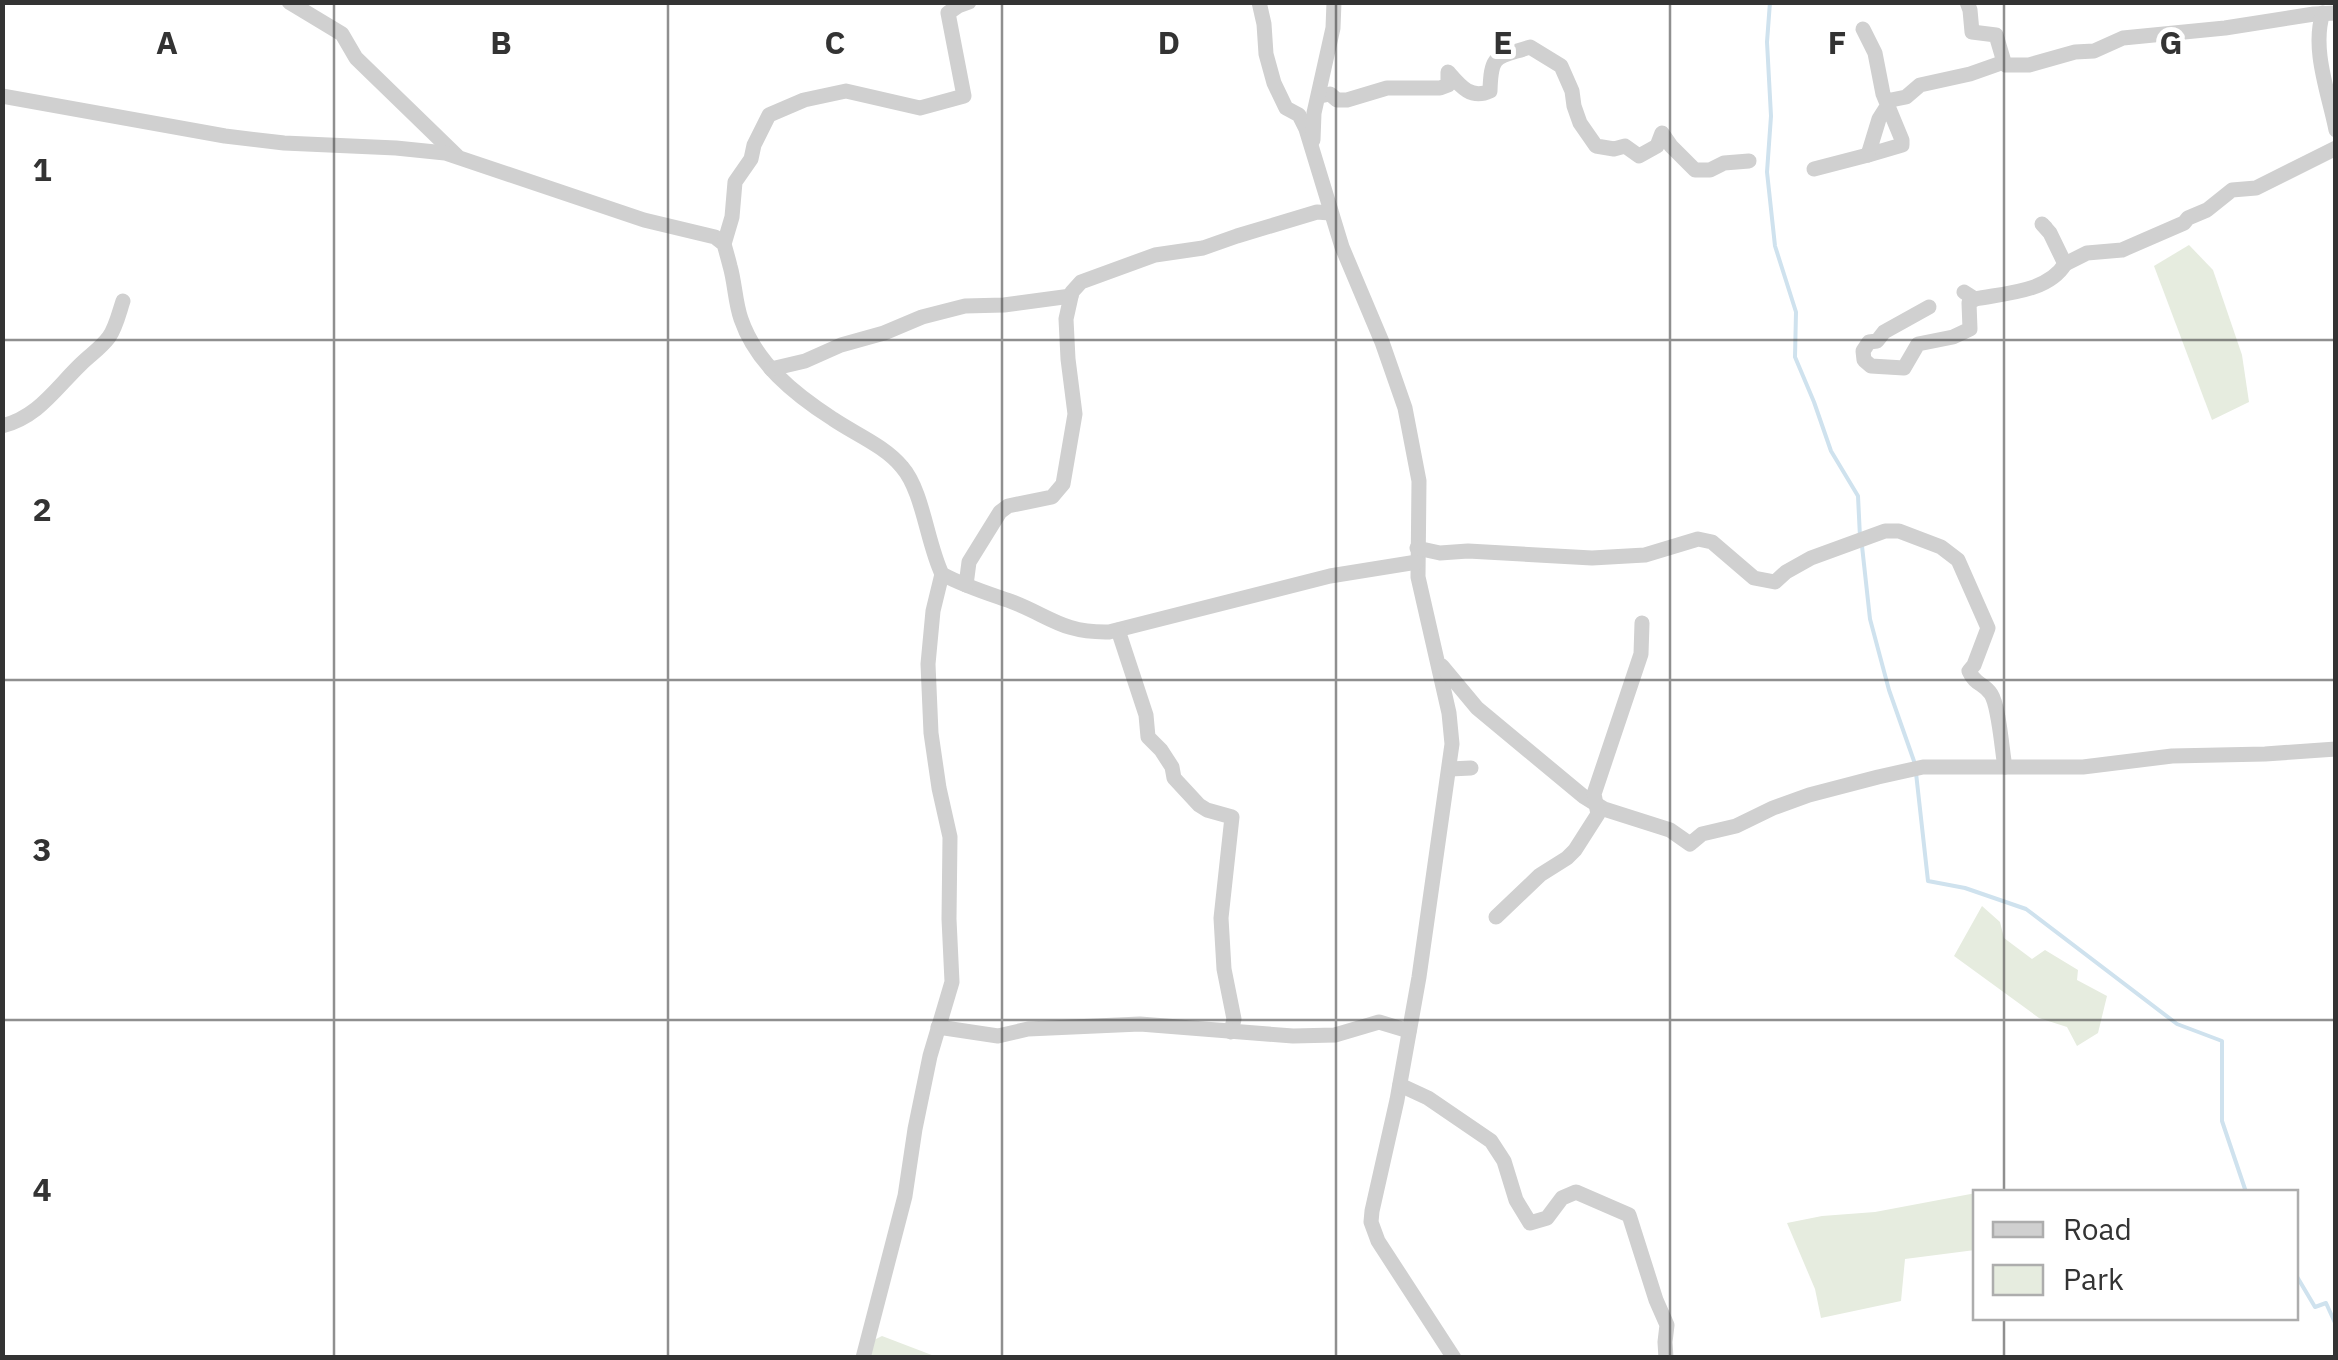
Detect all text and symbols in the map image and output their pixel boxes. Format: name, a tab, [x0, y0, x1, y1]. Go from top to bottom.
text: A	[156, 21, 178, 63]
text: B	[490, 21, 512, 63]
text: C	[825, 21, 845, 63]
text: D	[1158, 21, 1180, 63]
text: E	[1493, 21, 1513, 63]
text: F	[1828, 21, 1846, 63]
text: G	[2159, 21, 2183, 63]
text: 1	[32, 148, 52, 190]
text: 2	[32, 488, 52, 530]
text: 3	[32, 828, 52, 870]
text: 4	[32, 1168, 52, 1210]
legend	[1973, 1190, 2298, 1320]
text: Road	[2063, 1209, 2132, 1248]
text: Park	[2063, 1259, 2124, 1298]

